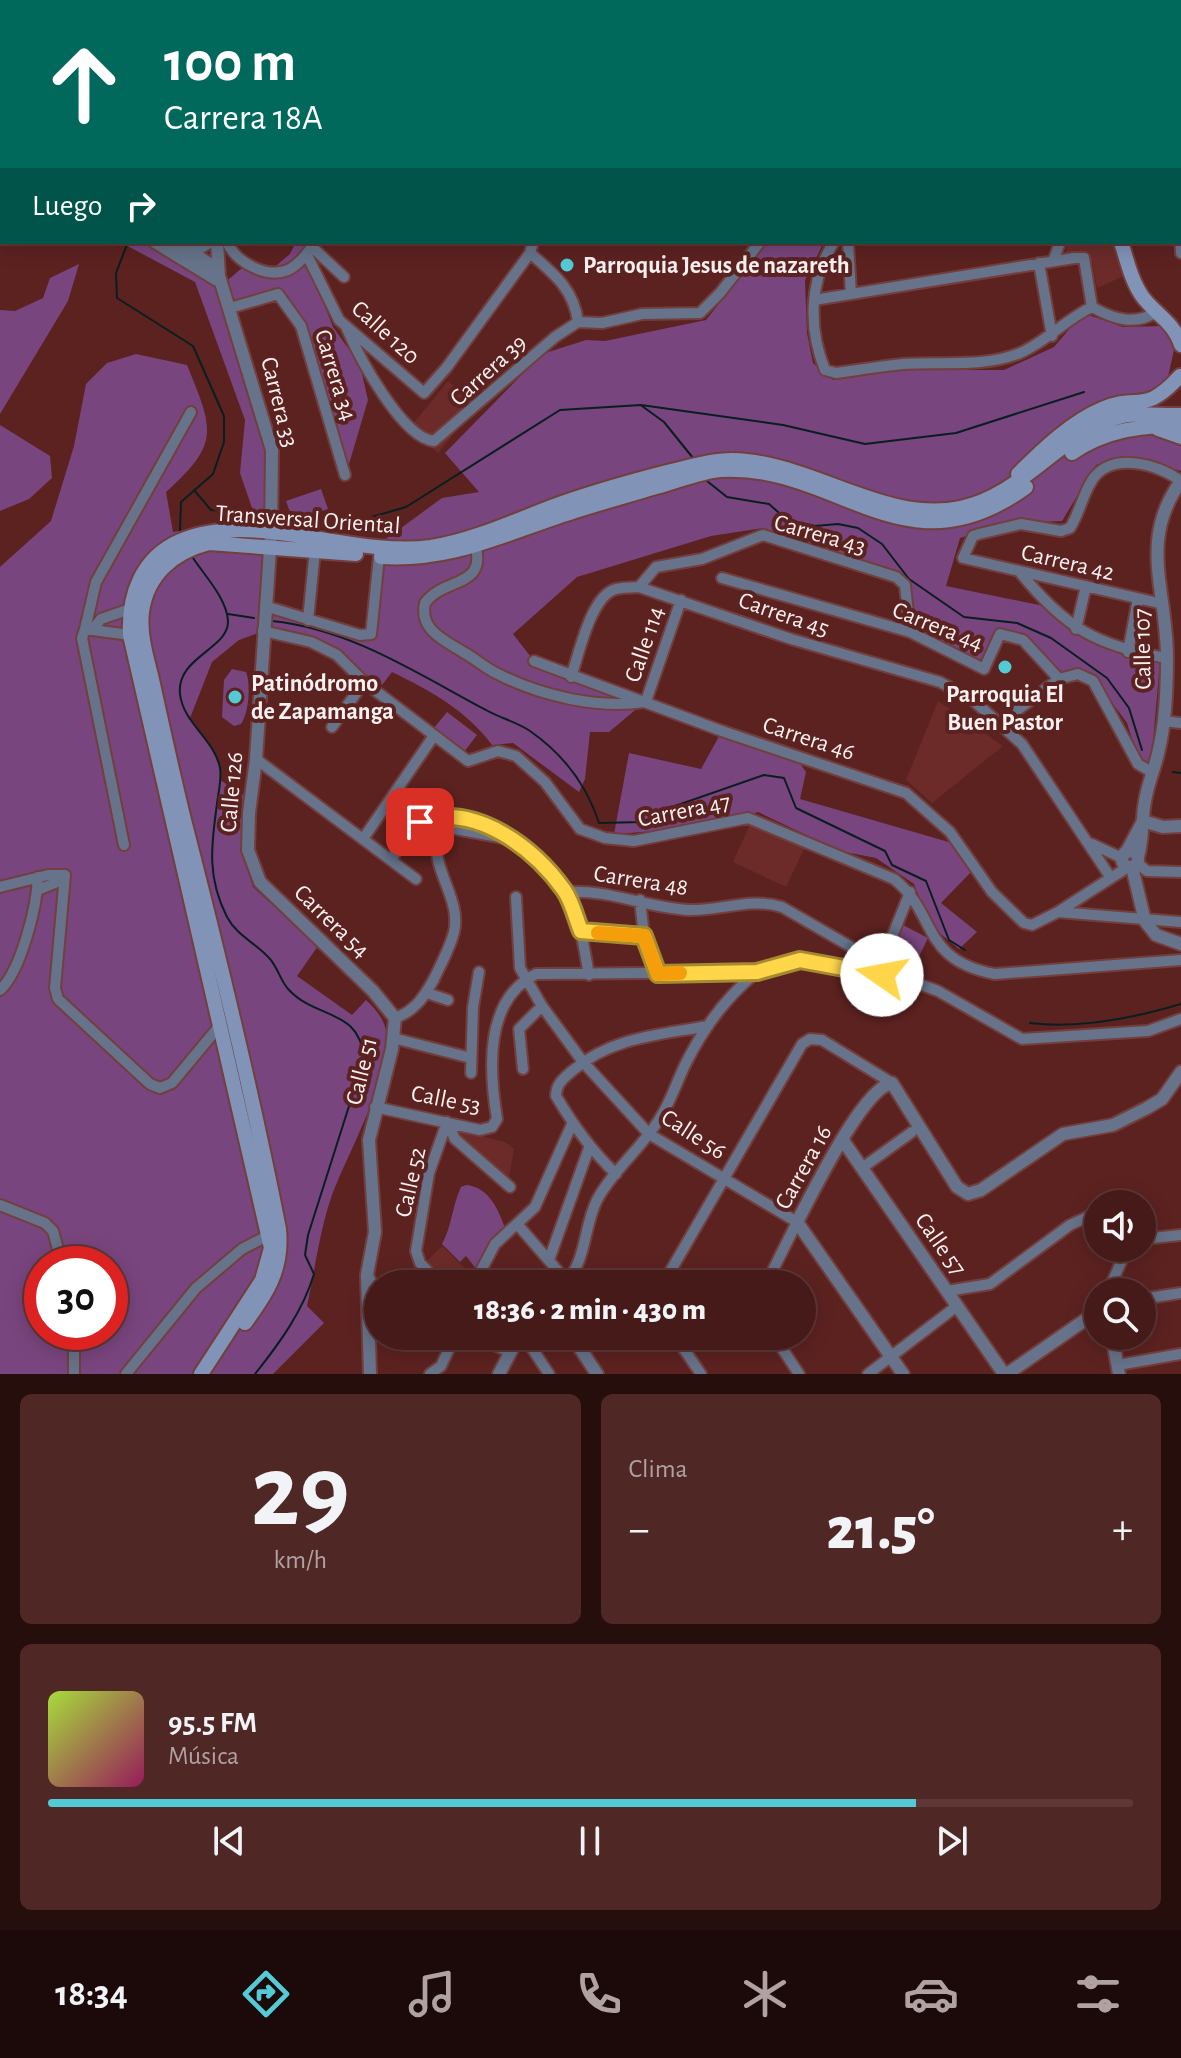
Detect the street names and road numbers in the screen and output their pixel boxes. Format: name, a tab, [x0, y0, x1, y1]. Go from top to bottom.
street label: Calle 120	[347, 296, 424, 369]
street label: Carrera 34	[310, 327, 360, 424]
street label: Carrera 39	[446, 331, 531, 411]
street label: Carrera 33	[256, 355, 302, 450]
street label: Transversal Oriental	[215, 502, 401, 538]
street label: Carrera 43	[771, 510, 868, 559]
street label: Carrera 42	[1019, 541, 1117, 585]
street label: Carrera 45	[735, 588, 832, 642]
street label: Carrera 44	[889, 598, 986, 656]
street label: Calle 114	[621, 603, 669, 685]
street label: Calle 107	[1130, 608, 1156, 690]
street label: Carrera 46	[760, 713, 858, 765]
street label: Calle 126	[217, 751, 247, 833]
street label: Carrera 47	[636, 790, 733, 832]
street label: Carrera 48	[592, 862, 690, 900]
street label: Carrera 54	[289, 880, 373, 963]
street label: Calle 51	[342, 1035, 382, 1107]
street label: Calle 53	[409, 1081, 483, 1118]
street label: Calle 56	[657, 1105, 730, 1164]
street label: Carrera 16	[771, 1121, 837, 1214]
street label: Calle 52	[391, 1145, 431, 1220]
street label: Calle 57	[910, 1209, 970, 1280]

